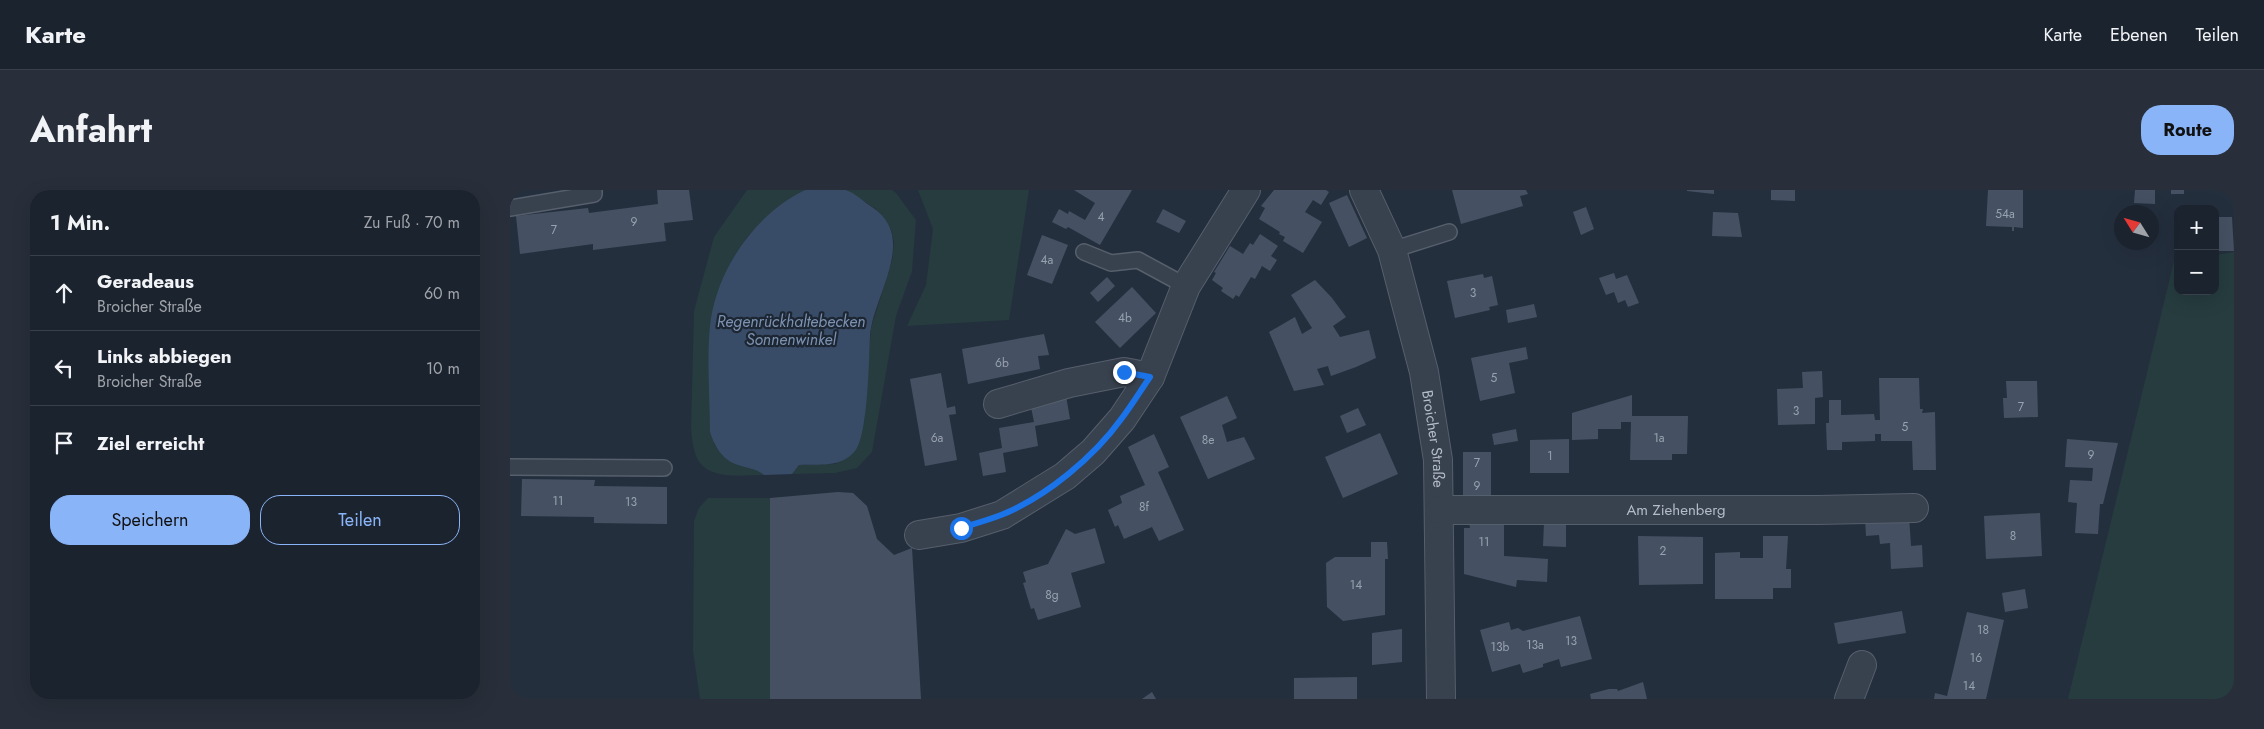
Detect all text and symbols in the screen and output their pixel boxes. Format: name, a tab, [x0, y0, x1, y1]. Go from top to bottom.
text: Karte	[25, 17, 86, 52]
text: Karte	[2043, 22, 2082, 48]
text: Ebenen	[2110, 22, 2168, 48]
text: Teilen	[2196, 22, 2239, 48]
text: Anfahrt	[30, 105, 152, 155]
button: Route	[2141, 105, 2234, 155]
house number: 54a	[1995, 205, 2015, 223]
north arrow	[2114, 205, 2159, 250]
map controls	[2174, 205, 2219, 295]
button: +	[2174, 205, 2219, 250]
text: 1 Min.	[50, 208, 110, 238]
house number: 4	[1098, 208, 1105, 226]
text: Zu Fuß · 70 m	[364, 211, 460, 234]
house number: 9	[631, 213, 638, 231]
house number: 7	[551, 221, 558, 239]
button: −	[2174, 250, 2219, 295]
house number: 4a	[1041, 251, 1054, 269]
text: Geradeaus	[97, 268, 194, 295]
icon: ahead	[50, 279, 78, 307]
text: 60 m	[424, 282, 460, 305]
house number: 3	[1470, 284, 1477, 302]
text: Broicher Straße	[97, 295, 202, 318]
house number: 4b	[1118, 309, 1132, 327]
water label: Regenrückhaltebecken Sonnenwinkel	[717, 310, 865, 351]
text: Links abbiegen	[97, 343, 232, 370]
icon: left	[50, 354, 78, 382]
house number: 6b	[995, 354, 1009, 372]
text: 10 m	[426, 357, 460, 380]
route end	[1113, 361, 1136, 384]
house number: 5	[1491, 369, 1498, 387]
text: Broicher Straße	[97, 370, 202, 393]
street label: Broicher Straße	[1416, 389, 1449, 488]
house number: 7	[2018, 398, 2025, 416]
house number: 3	[1793, 402, 1800, 420]
house number: 5	[1902, 418, 1909, 436]
icon: arrive	[50, 429, 78, 457]
house number: 6a	[931, 429, 944, 447]
house number: 1a	[1653, 429, 1665, 447]
text: Ziel erreicht	[97, 430, 204, 457]
house number: 8e	[1202, 431, 1214, 449]
house number: 9	[2088, 446, 2095, 464]
house number: 1	[1547, 447, 1553, 465]
house number: 7	[1474, 454, 1481, 472]
house number: 9	[1474, 477, 1481, 495]
house number: 11	[553, 492, 563, 510]
house number: 13	[625, 493, 637, 511]
button: Speichern	[50, 495, 250, 545]
button: Teilen	[260, 495, 460, 545]
house number: 8f	[1139, 498, 1150, 516]
street label: Am Ziehenberg	[1626, 499, 1726, 521]
route start	[950, 517, 973, 540]
house number: 8	[2010, 527, 2016, 545]
house number: 11	[1479, 533, 1489, 551]
house number: 2	[1660, 542, 1667, 560]
house number: 14	[1350, 576, 1362, 594]
house number: 8g	[1045, 586, 1059, 604]
house number: 18	[1977, 621, 1989, 639]
house number: 13	[1565, 632, 1577, 650]
house number: 13a	[1526, 636, 1544, 654]
house number: 13b	[1491, 638, 1510, 656]
house number: 16	[1970, 649, 1982, 667]
house number: 14	[1963, 677, 1975, 695]

